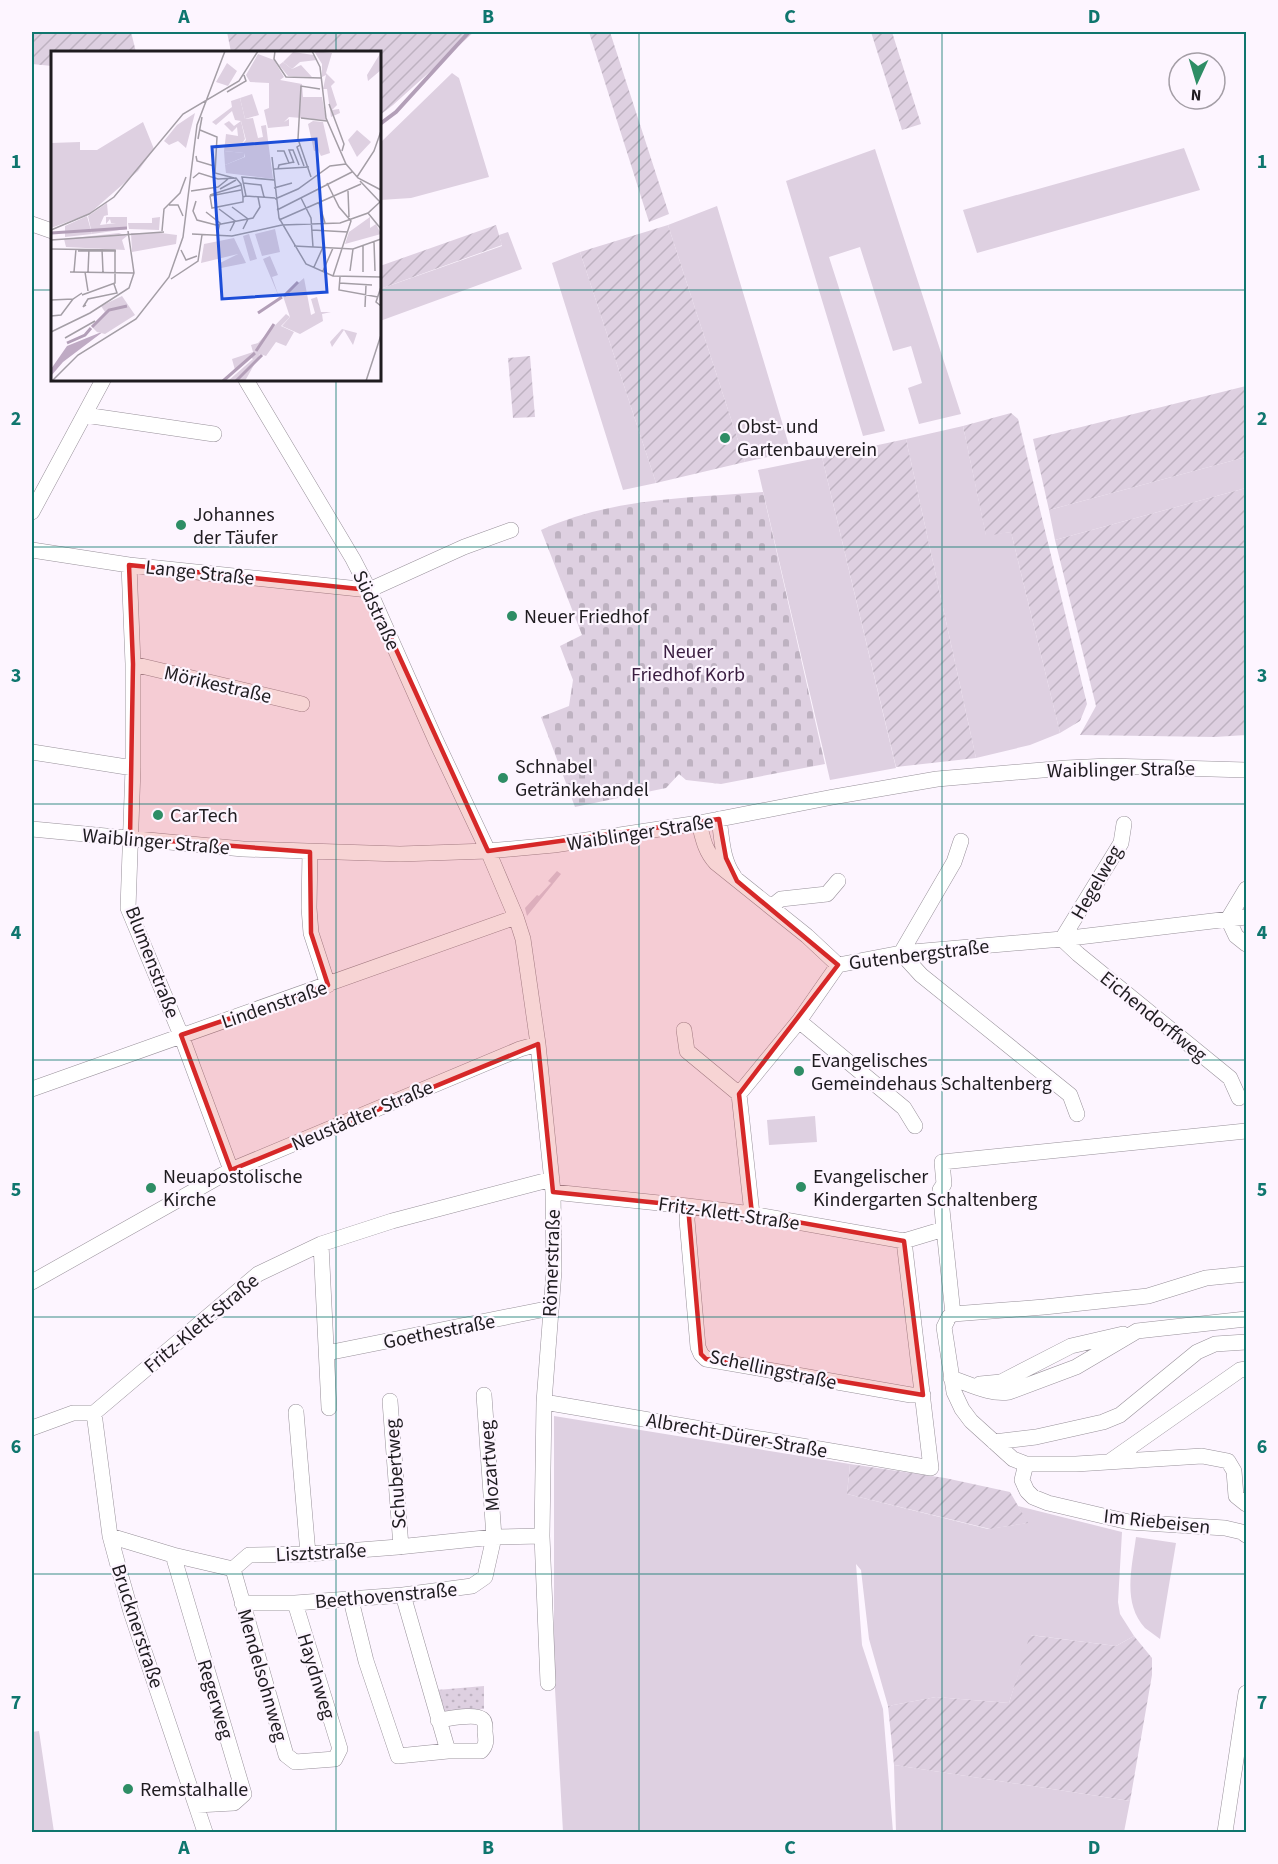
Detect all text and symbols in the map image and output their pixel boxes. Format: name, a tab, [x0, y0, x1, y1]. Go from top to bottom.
text: A	[177, 3, 190, 31]
text: B	[482, 3, 494, 31]
text: C	[784, 3, 796, 31]
text: D	[1088, 3, 1100, 31]
inset map	[51, 51, 381, 381]
north arrow	[1167, 51, 1227, 111]
text: N	[1190, 84, 1202, 106]
text: 1	[11, 148, 21, 176]
text: 1	[1257, 148, 1267, 176]
text: 2	[11, 405, 21, 433]
text: 2	[1257, 405, 1267, 433]
place label: Obst- und Gartenbauverein	[737, 413, 877, 464]
marker: Obst- und Gartenbauverein	[718, 431, 732, 445]
place label: Johannes der Täufer	[193, 501, 278, 552]
marker: Johannes der Täufer	[174, 518, 188, 532]
street label: Lange Straße	[144, 553, 256, 593]
street label: Südstraße	[345, 566, 407, 655]
place label: Neuer Friedhof	[524, 603, 650, 631]
marker: Neuer Friedhof	[505, 609, 519, 623]
park label: Neuer Friedhof Korb	[631, 638, 745, 689]
street label: Mörikestraße	[161, 659, 274, 711]
text: 3	[11, 662, 21, 690]
text: 3	[1257, 662, 1267, 690]
place label: Schnabel Getränkehandel	[515, 753, 649, 804]
street label: Waiblinger Straße	[1047, 755, 1195, 785]
marker: Schnabel Getränkehandel	[496, 771, 510, 785]
place label: CarTech	[170, 802, 238, 830]
marker: CarTech	[151, 808, 165, 822]
street label: Waiblinger Straße	[565, 808, 716, 858]
street label: Waiblinger Straße	[81, 822, 231, 862]
street label: Hegelweg	[1064, 840, 1129, 925]
street label: Blumenstraße	[118, 902, 186, 1022]
text: 4	[11, 919, 22, 947]
text: 4	[1257, 919, 1268, 947]
street label: Gutenbergstraße	[847, 932, 991, 977]
street label: Eichendorffweg	[1094, 965, 1213, 1069]
street label: Lindenstraße	[218, 974, 331, 1036]
place label: Evangelisches Gemeindehaus Schaltenberg	[811, 1047, 1052, 1098]
marker: Evangelisches Gemeindehaus Schaltenberg	[792, 1064, 806, 1078]
street label: Neustädter Straße	[287, 1073, 438, 1158]
place label: Neuapostolische Kirche	[163, 1163, 302, 1214]
place label: Evangelischer Kindergarten Schaltenberg	[813, 1163, 1037, 1214]
text: 5	[11, 1176, 21, 1204]
text: 5	[1257, 1176, 1267, 1204]
marker: Evangelischer Kindergarten Schaltenberg	[794, 1180, 808, 1194]
marker: Neuapostolische Kirche	[144, 1181, 158, 1195]
street label: Fritz-Klett-Straße	[656, 1190, 801, 1238]
street label: Römerstraße	[536, 1208, 568, 1318]
street label: Fritz-Klett-Straße	[138, 1267, 265, 1380]
street label: Goethestraße	[381, 1307, 497, 1357]
street label: Schellingstraße	[707, 1343, 839, 1397]
street label: Albrecht-Dürer-Straße	[644, 1406, 830, 1466]
street label: Schubertweg	[378, 1418, 414, 1530]
street label: Mozartweg	[473, 1419, 507, 1512]
text: 6	[11, 1433, 21, 1461]
text: 6	[1257, 1433, 1267, 1461]
street label: Im Riebeisen	[1102, 1502, 1212, 1542]
street label: Lisztstraße	[275, 1537, 367, 1569]
street label: Brucknerstraße	[104, 1561, 170, 1692]
street label: Beethovenstraße	[314, 1576, 458, 1616]
street label: Mendelsohnweg	[230, 1606, 294, 1745]
street label: Haydnweg	[290, 1630, 342, 1723]
street label: Regerweg	[190, 1656, 240, 1743]
text: 7	[11, 1689, 21, 1717]
text: 7	[1257, 1689, 1267, 1717]
place label: Remstalhalle	[140, 1776, 248, 1804]
marker: Remstalhalle	[121, 1782, 135, 1796]
text: A	[177, 1834, 190, 1862]
text: B	[482, 1834, 494, 1862]
text: C	[784, 1834, 796, 1862]
text: D	[1088, 1834, 1100, 1862]

